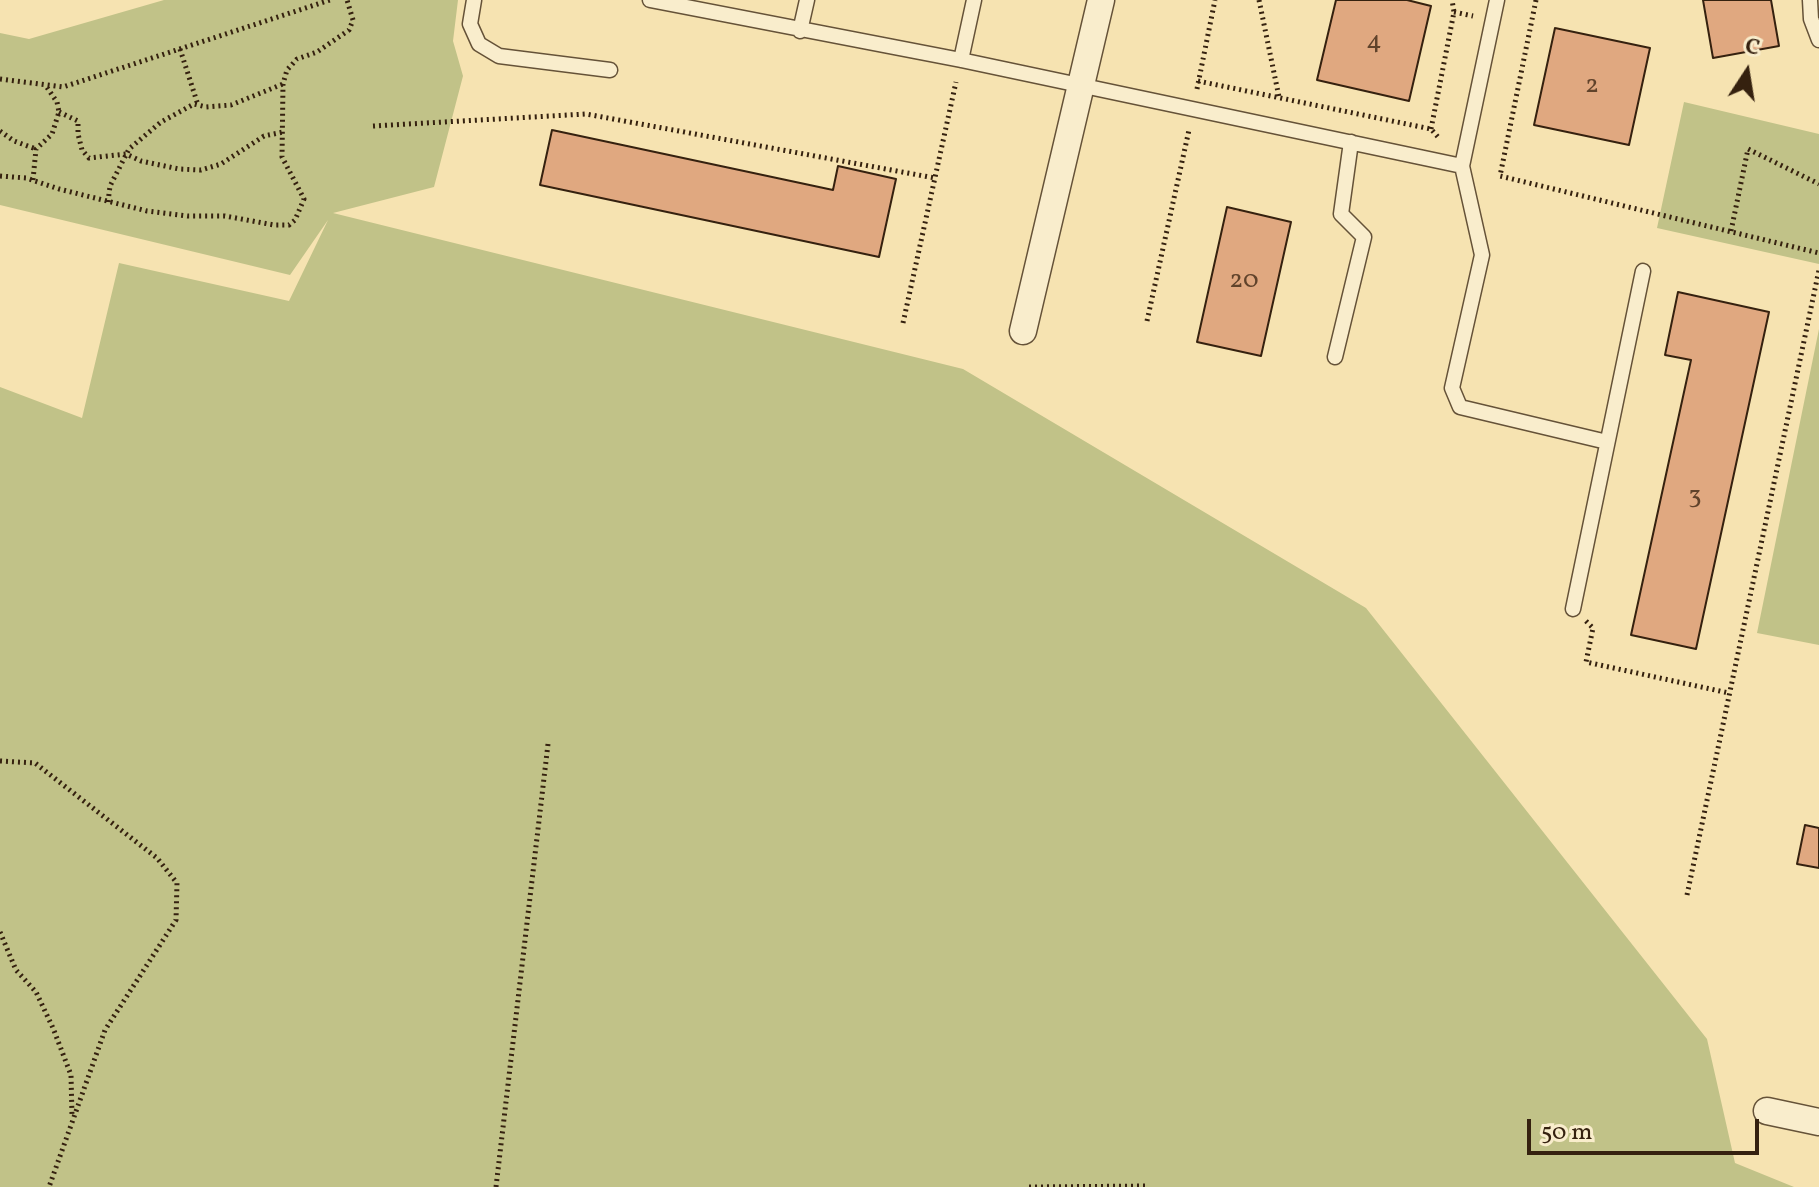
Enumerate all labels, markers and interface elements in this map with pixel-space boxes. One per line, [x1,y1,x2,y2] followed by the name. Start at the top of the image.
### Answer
[1366,27,1382,59] house number: 4
[1742,31,1762,65] text: С
[1707,32,1787,112] north arrow
[1585,71,1599,103] house number: 2
[1229,266,1259,298] house number: 20
[1688,482,1702,514] house number: 3
[1531,1103,1763,1153] scale bar
[1541,1116,1593,1150] text: 50 m

